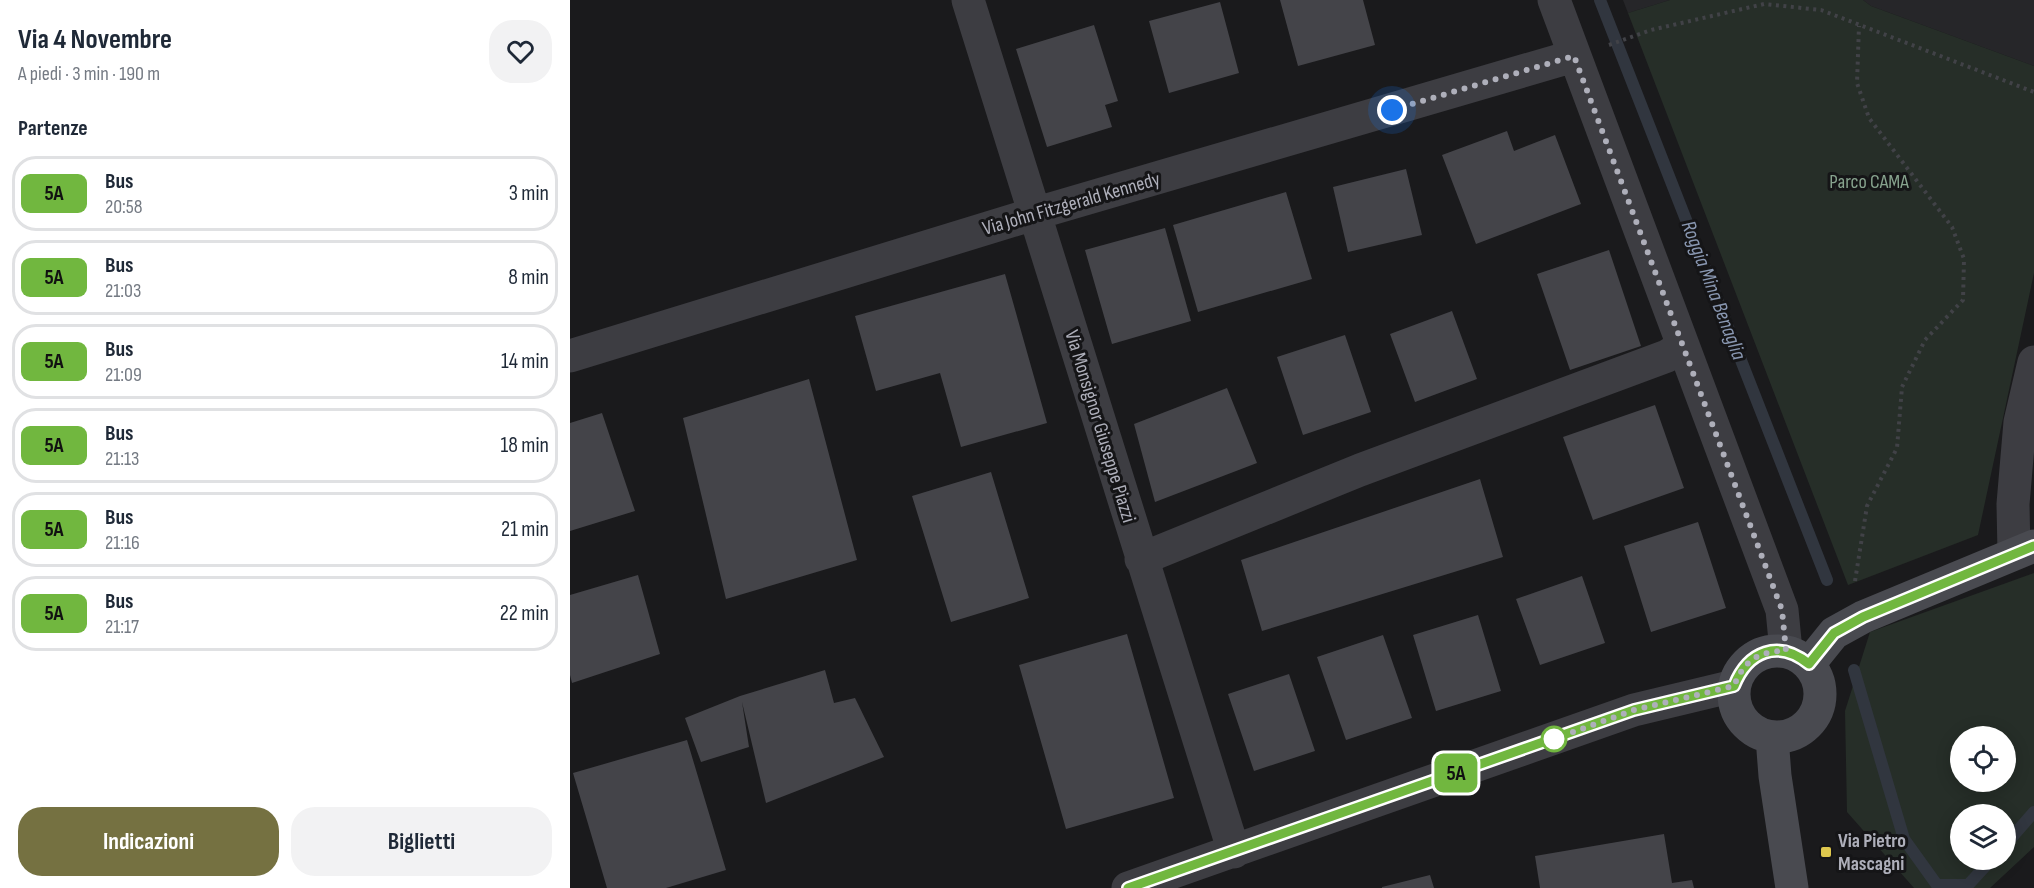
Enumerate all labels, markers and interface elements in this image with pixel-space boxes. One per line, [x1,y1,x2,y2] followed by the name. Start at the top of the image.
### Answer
[489,20,552,83] button: heart
[18,23,172,56] text: Via 4 Novembre
[18,62,160,86] text: A piedi · 3 min · 190 m
[1377,95,1407,125] your location
[18,115,88,142] text: Partenze
[980,167,1163,241] street label: Via John Fitzgerald Kennedy
[105,168,134,195] text: Bus
[1829,170,1909,194] park label: Parco CAMA
[509,180,549,207] text: 3 min
[44,181,64,206] text: 5A
[105,195,143,219] text: 20:58
[1676,217,1752,364] water label: Roggia Mina Benaglia
[105,252,134,279] text: Bus
[508,264,549,291] text: 8 min
[44,265,64,290] text: 5A
[105,279,141,303] text: 21:03
[1059,327,1141,525] street label: Via Monsignor Giuseppe Piazzi
[105,336,134,363] text: Bus
[501,348,549,375] text: 14 min
[44,349,64,374] text: 5A
[105,363,142,387] text: 21:09
[105,420,134,447] text: Bus
[501,432,549,459] text: 18 min
[44,433,64,458] text: 5A
[105,447,139,471] text: 21:13
[105,504,134,531] text: Bus
[501,516,549,543] text: 21 min
[44,517,64,542] text: 5A
[105,531,140,555] text: 21:16
[105,588,134,615] text: Bus
[500,600,549,627] text: 22 min
[44,601,64,626] text: 5A
[105,615,139,639] text: 21:17
[1541,726,1567,752] unlabelled marker
[1950,726,2016,870] map controls
[1950,726,2016,792] button: locate
[1429,754,1483,792] line badge: 5A
[1446,761,1466,786] text: 5A
[1950,804,2016,870] button: layers
[18,807,279,876] button: Indicazioni
[291,807,552,876] button: Biglietti
[1838,829,1906,876] place label: Via Pietro Mascagni
[1819,845,1833,859] marker: Via Pietro Mascagni

